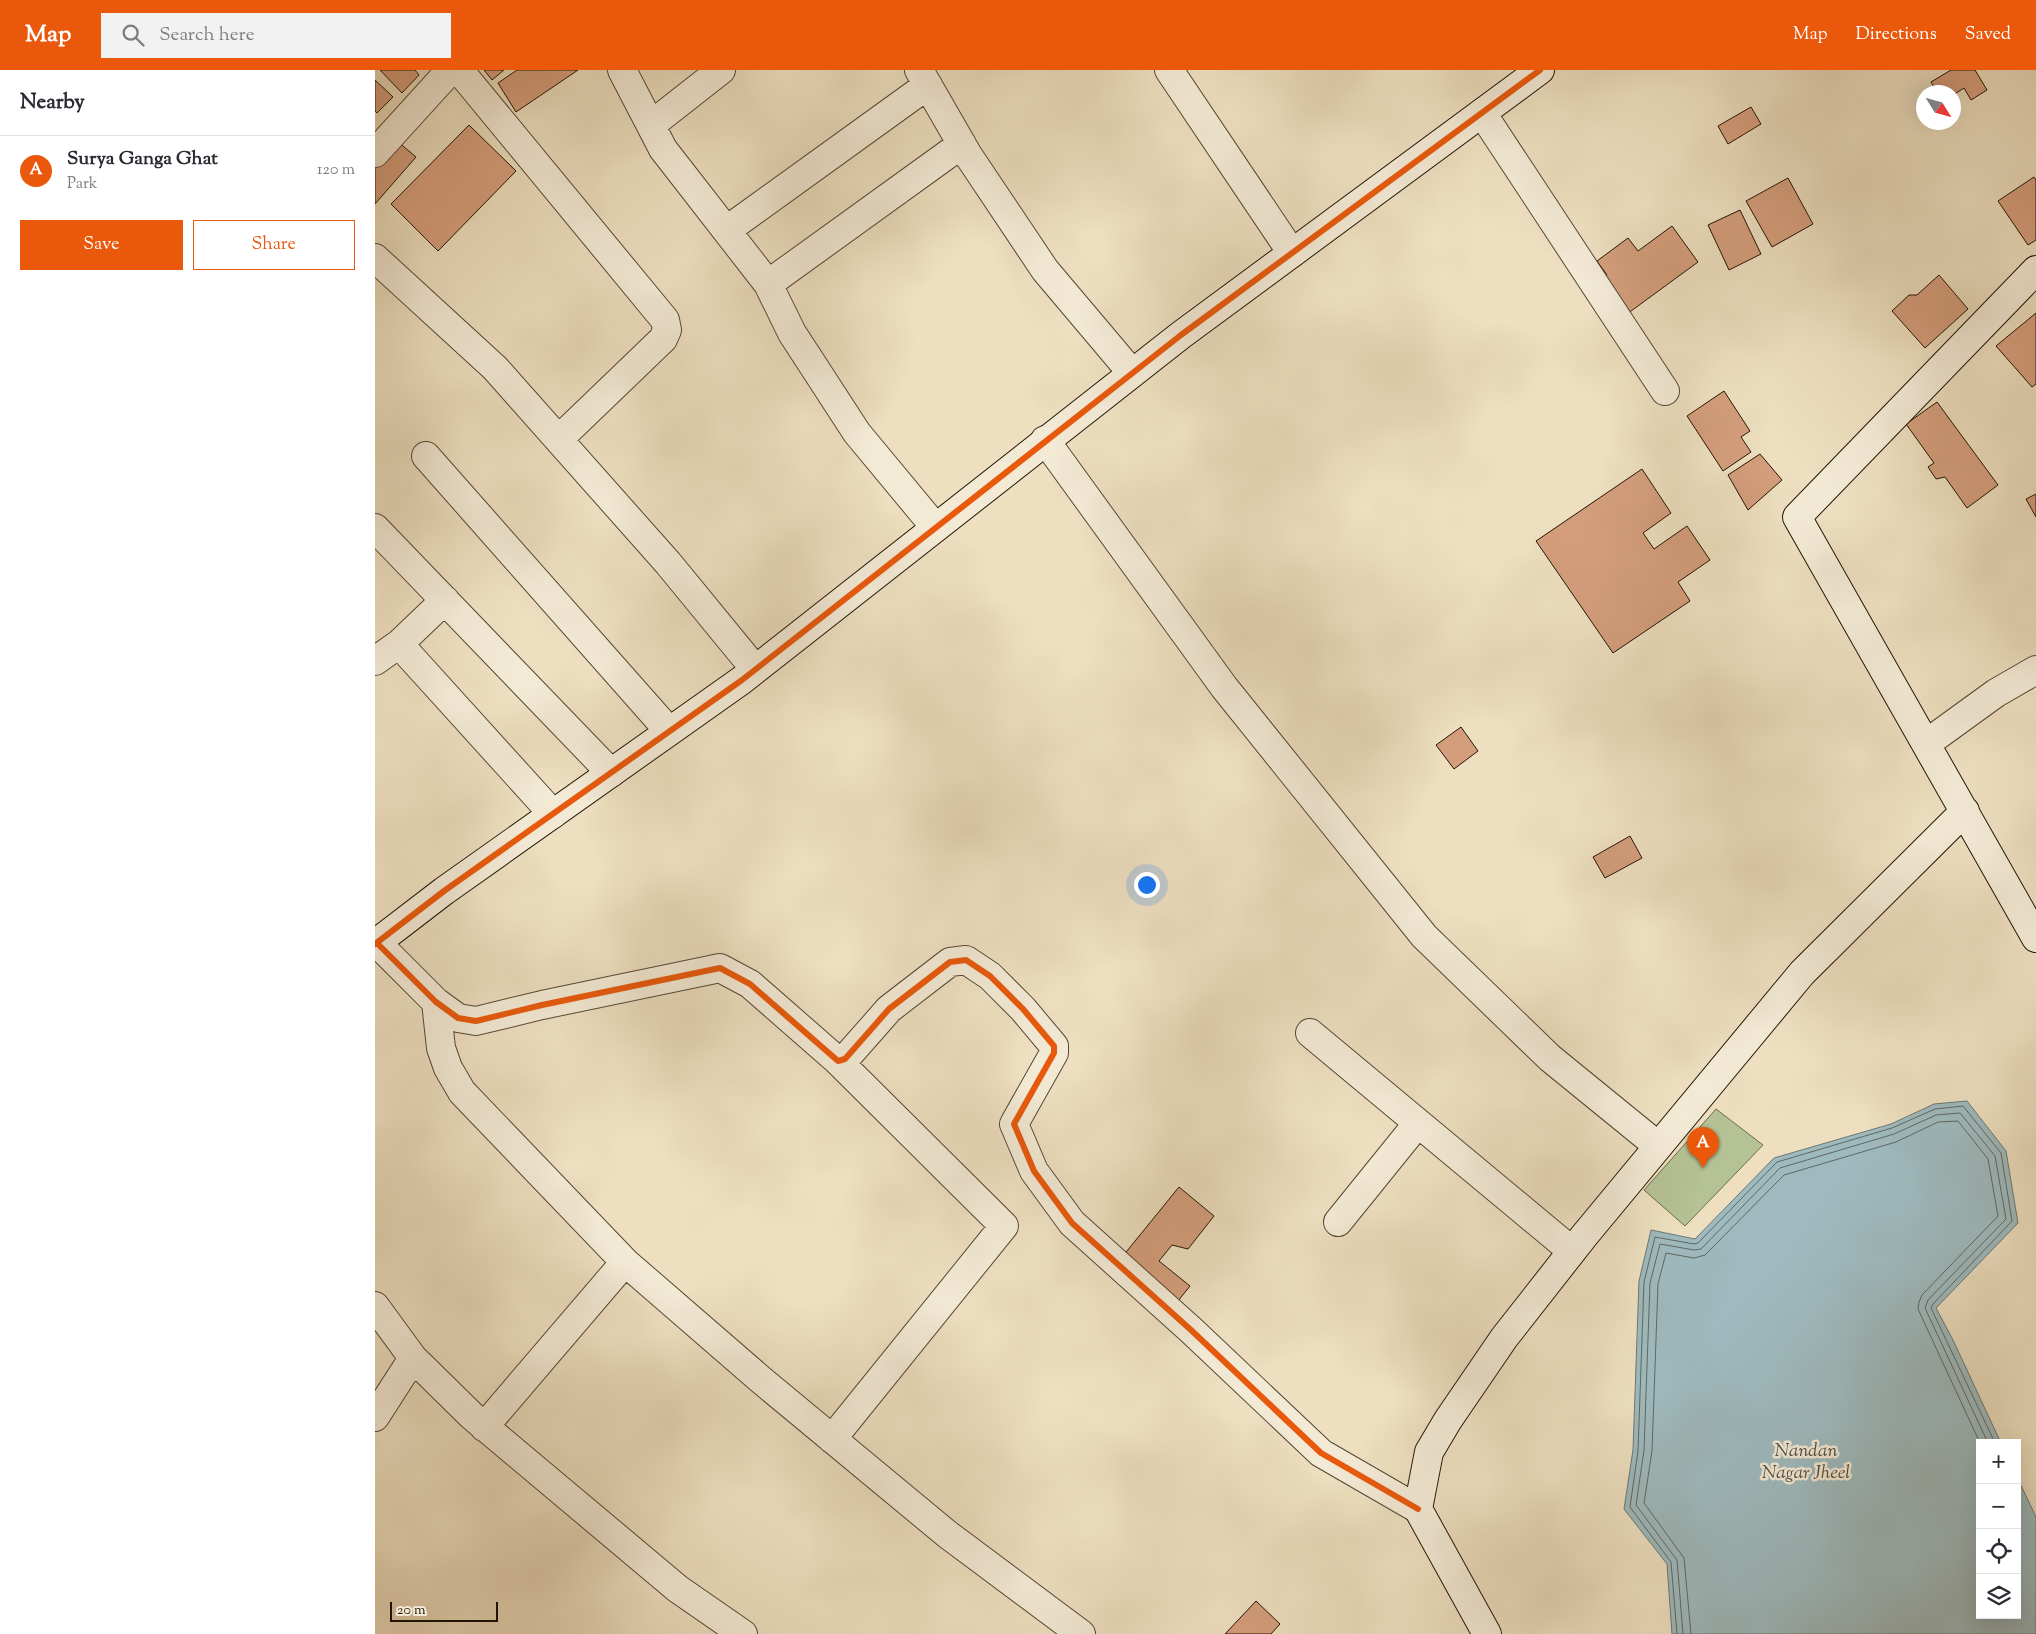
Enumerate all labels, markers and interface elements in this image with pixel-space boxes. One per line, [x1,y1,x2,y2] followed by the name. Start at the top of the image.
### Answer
[101,13,451,58] search box
[25,18,71,52] text: Map
[119,21,147,49] icon: search
[159,22,255,49] text: Search here
[1793,22,1828,48] text: Map
[1856,22,1937,48] text: Directions
[1965,22,2011,48] text: Saved
[1916,85,1961,130] north arrow
[20,88,85,118] text: Nearby
[67,146,218,173] text: Surya Ganga Ghat
[30,159,43,182] text: A
[317,159,355,182] text: 120 m
[67,173,98,196] text: Park
[20,220,183,270] button: Save
[193,220,355,270] button: Share
[1134,872,1160,898] your location
[1687,1127,1719,1168] pin: A
[1762,1438,1850,1487] water label: Nandan Nagar Jheel
[1976,1439,2021,1619] map controls
[1976,1439,2021,1484] button: +
[1976,1484,2021,1529] button: −
[1976,1529,2021,1574] button: locate
[1976,1574,2021,1619] button: layers
[390,1599,497,1622] scale bar
[397,1601,426,1621] text: 20 m

